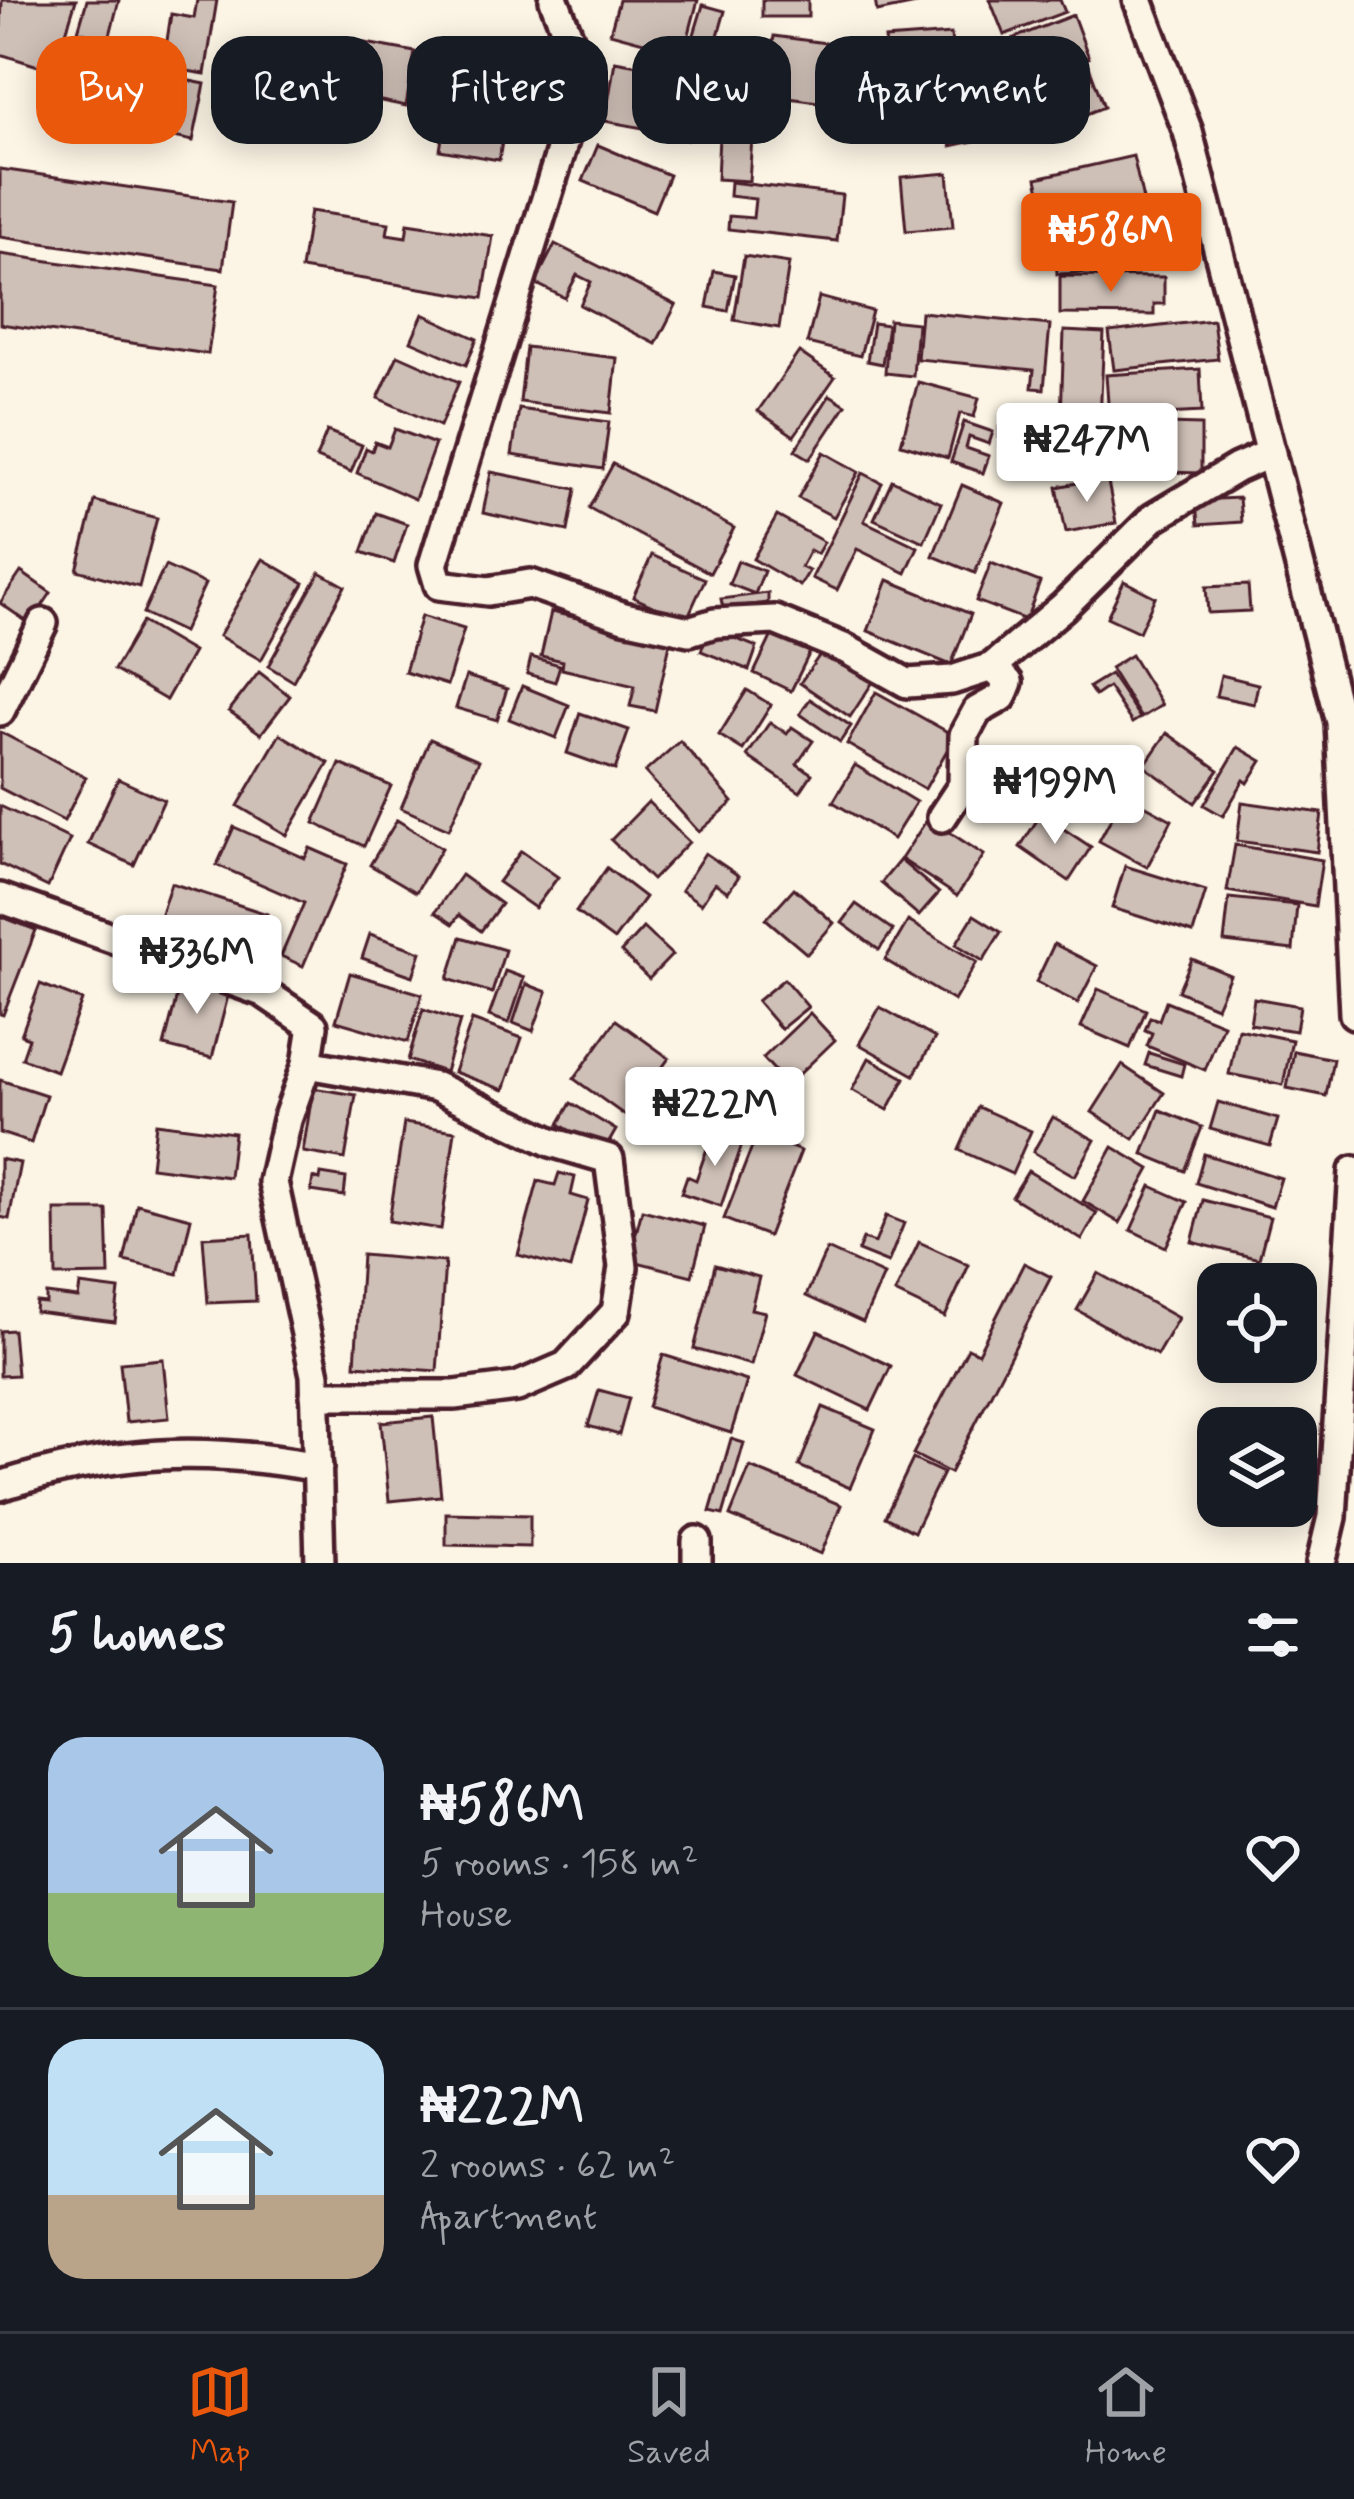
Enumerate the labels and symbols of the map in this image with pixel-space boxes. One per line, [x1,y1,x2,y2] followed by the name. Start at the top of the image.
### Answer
[1027,193,1195,295] pin: ₦586M
[1003,403,1171,505] pin: ₦247M
[971,745,1139,847] pin: ₦199M
[113,915,281,1017] pin: ₦336M
[631,1067,799,1169] pin: ₦222M

